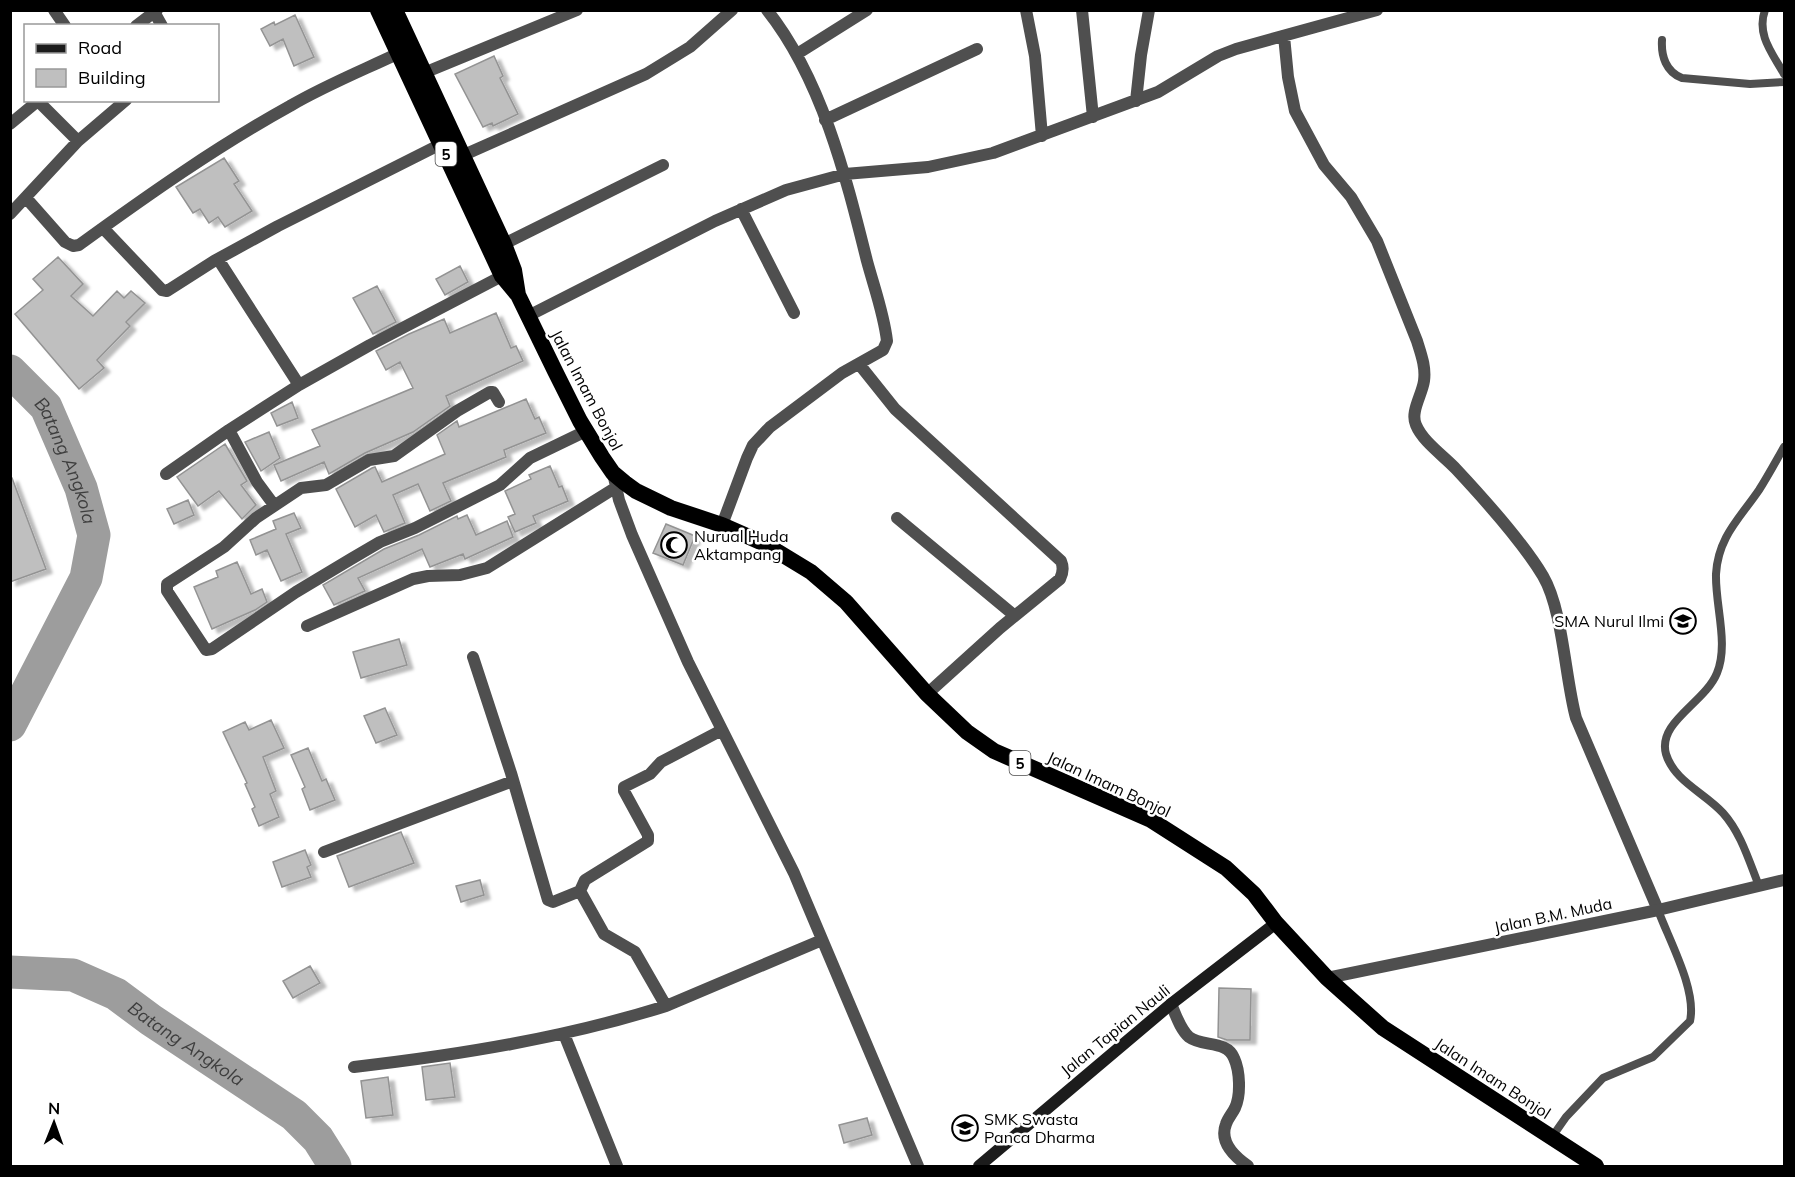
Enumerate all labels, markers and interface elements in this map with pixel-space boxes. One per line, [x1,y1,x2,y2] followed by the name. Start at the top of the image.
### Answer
[24,24,219,102] legend
[78,36,122,59] text: Road
[78,66,146,89] text: Building
[436,142,456,166] road number: 5
[547,326,627,454] street label: Jalan Imam Bonjol
[30,391,102,526] water label: Batang Angkola
[694,526,789,564] place label: Nurual Huda Aktampang
[659,530,689,560] mosque icon: Nurual Huda Aktampang
[1668,606,1698,636] school or university icon: SMA Nurul Ilmi
[1554,611,1664,631] place label: SMA Nurul Ilmi
[1044,747,1174,821] street label: Jalan Imam Bonjol
[1010,751,1030,775] road number: 5
[1492,893,1614,937] street label: Jalan B.M. Muda
[1056,980,1174,1080] street label: Jalan Tapian Nauli
[124,996,249,1091] water label: Batang Angkola
[1431,1033,1555,1123] street label: Jalan Imam Bonjol
[24,1093,84,1153] north arrow
[48,1098,60,1118] text: N
[984,1109,1095,1147] place label: SMK Swasta Panca Dharma
[950,1113,980,1143] school or university icon: SMK Swasta Panca Dharma

